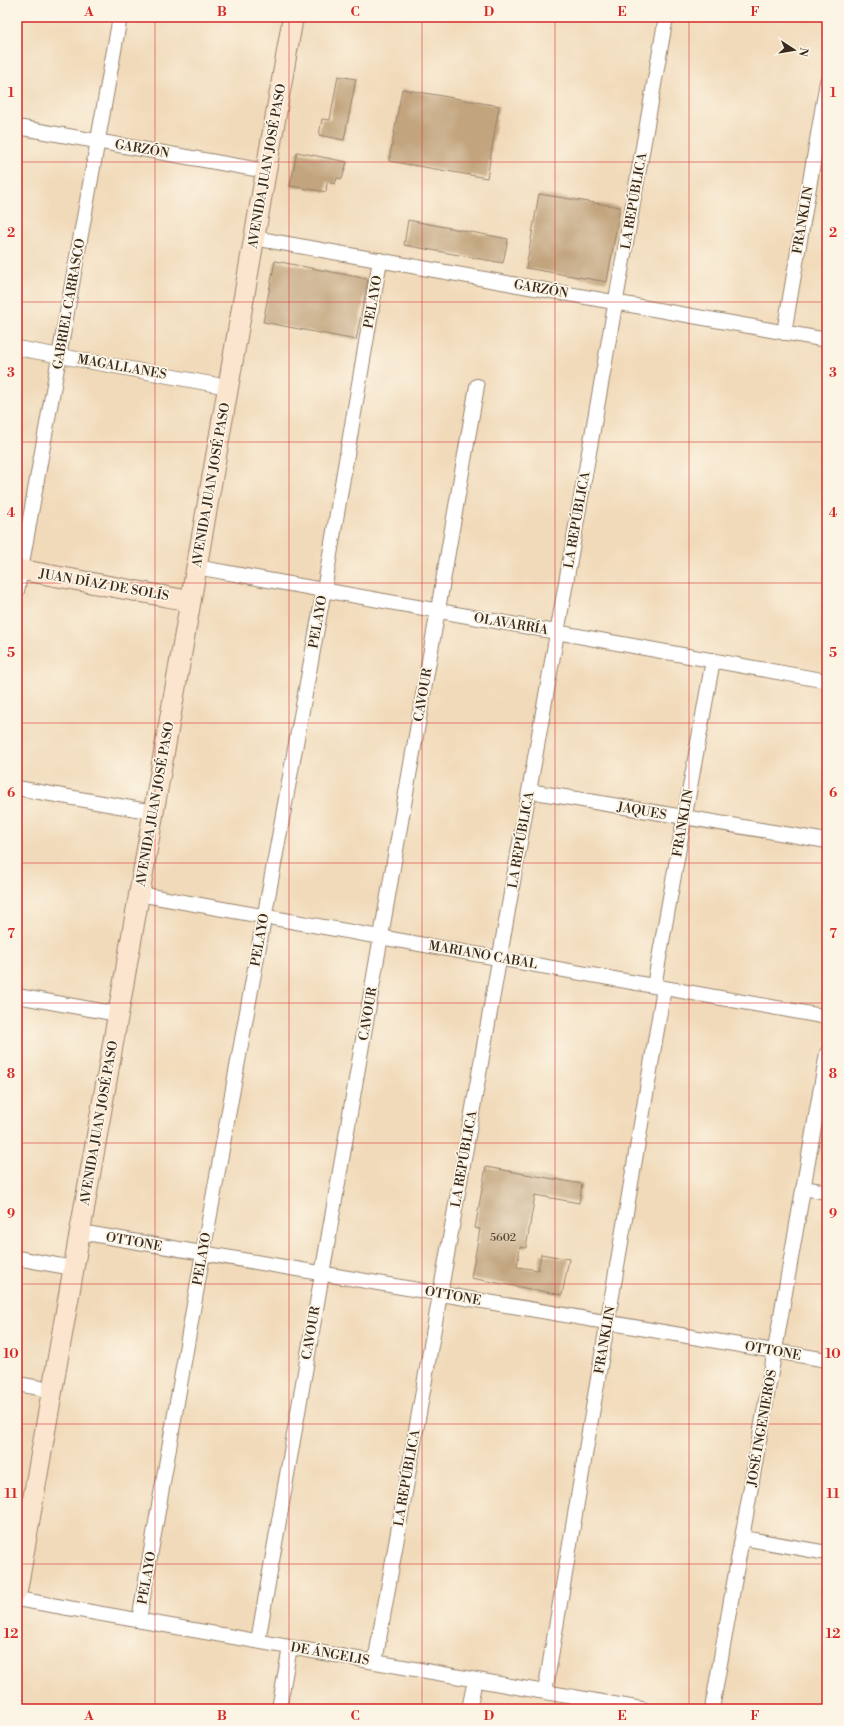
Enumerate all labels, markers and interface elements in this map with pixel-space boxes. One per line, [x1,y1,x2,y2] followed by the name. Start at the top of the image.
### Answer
[83,4,94,20] text: A
[217,4,227,20] text: B
[350,4,360,20] text: C
[484,4,494,20] text: D
[617,4,627,20] text: E
[750,4,760,20] text: F
[774,30,814,70] north arrow
[795,46,811,58] text: N
[243,82,289,251] street label: AVENIDA JUAN JOSÉ PASO
[8,85,15,101] text: 1
[830,85,837,101] text: 1
[113,135,171,162] street label: GARZÓN
[617,150,651,251] street label: LA REPÚBLICA
[789,185,817,255] street label: FRANKLIN
[7,225,15,241] text: 2
[829,225,837,241] text: 2
[50,237,88,371] street label: GABRIEL CARRASCO
[360,274,386,330] street label: PELAYO
[512,275,570,302] street label: GARZÓN
[76,351,168,383] street label: MAGALLANES
[7,365,15,381] text: 3
[829,365,837,381] text: 3
[187,401,233,570] street label: AVENIDA JUAN JOSÉ PASO
[560,469,594,570] street label: LA REPÚBLICA
[7,505,16,521] text: 4
[829,505,838,521] text: 4
[37,565,170,604] street label: JUAN DÍAZ DE SOLÍS
[305,594,331,650] street label: PELAYO
[473,609,551,639] street label: OLAVARRÍA
[7,645,15,661] text: 5
[829,645,837,661] text: 5
[410,666,436,723] street label: CAVOUR
[131,720,177,889] street label: AVENIDA JUAN JOSÉ PASO
[7,785,15,801] text: 6
[829,785,837,801] text: 6
[669,788,697,858] street label: FRANKLIN
[504,789,538,890] street label: LA REPÚBLICA
[615,799,668,823] street label: JAQUES
[247,912,273,968] street label: PELAYO
[7,926,15,942] text: 7
[829,926,837,942] text: 7
[427,938,539,973] street label: MARIANO CABAL
[355,985,381,1042] street label: CAVOUR
[75,1039,121,1208] street label: AVENIDA JUAN JOSÉ PASO
[7,1066,15,1082] text: 8
[829,1066,837,1082] text: 8
[447,1108,481,1209] street label: LA REPÚBLICA
[7,1206,15,1222] text: 9
[829,1206,837,1222] text: 9
[104,1229,164,1255] street label: OTTONE
[189,1231,215,1287] street label: PELAYO
[490,1231,516,1245] house number: 5602
[423,1283,483,1309] street label: OTTONE
[298,1304,324,1361] street label: CAVOUR
[591,1305,619,1375] street label: FRANKLIN
[743,1338,803,1364] street label: OTTONE
[3,1346,19,1362] text: 10
[825,1346,841,1362] text: 10
[743,1368,780,1489] street label: JOSÉ INGENIEROS
[390,1427,424,1528] street label: LA REPÚBLICA
[5,1486,18,1502] text: 11
[827,1486,840,1502] text: 11
[134,1550,160,1606] street label: PELAYO
[4,1626,18,1642] text: 12
[826,1626,840,1642] text: 12
[289,1638,371,1669] street label: DE ÁNGELIS
[83,1708,94,1724] text: A
[217,1708,227,1724] text: B
[350,1708,360,1724] text: C
[484,1708,494,1724] text: D
[617,1708,627,1724] text: E
[750,1708,760,1724] text: F

